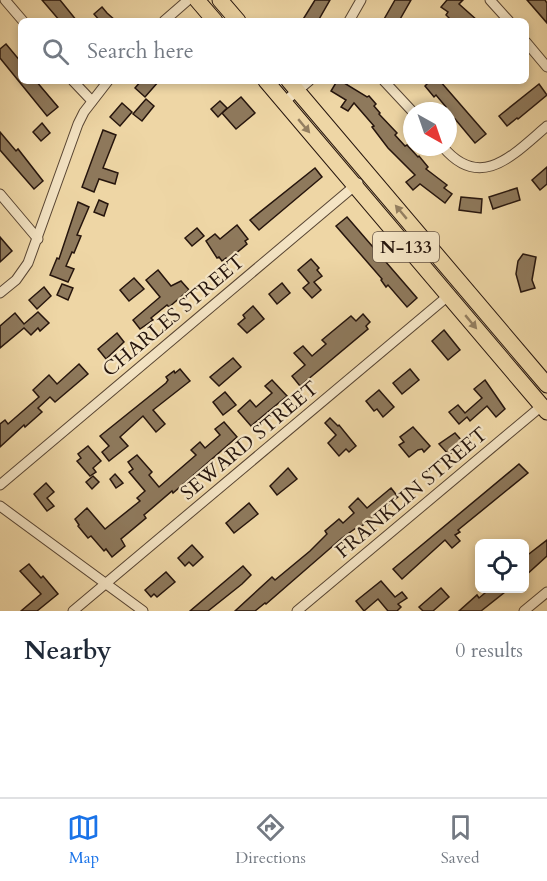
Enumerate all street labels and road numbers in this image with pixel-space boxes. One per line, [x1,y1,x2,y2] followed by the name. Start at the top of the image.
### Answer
[373,232,439,262] road number: N-133
[97,248,250,383] street label: CHARLES STREET
[175,375,324,506] street label: SEWARD STREET
[330,421,493,564] street label: FRANKLIN STREET

